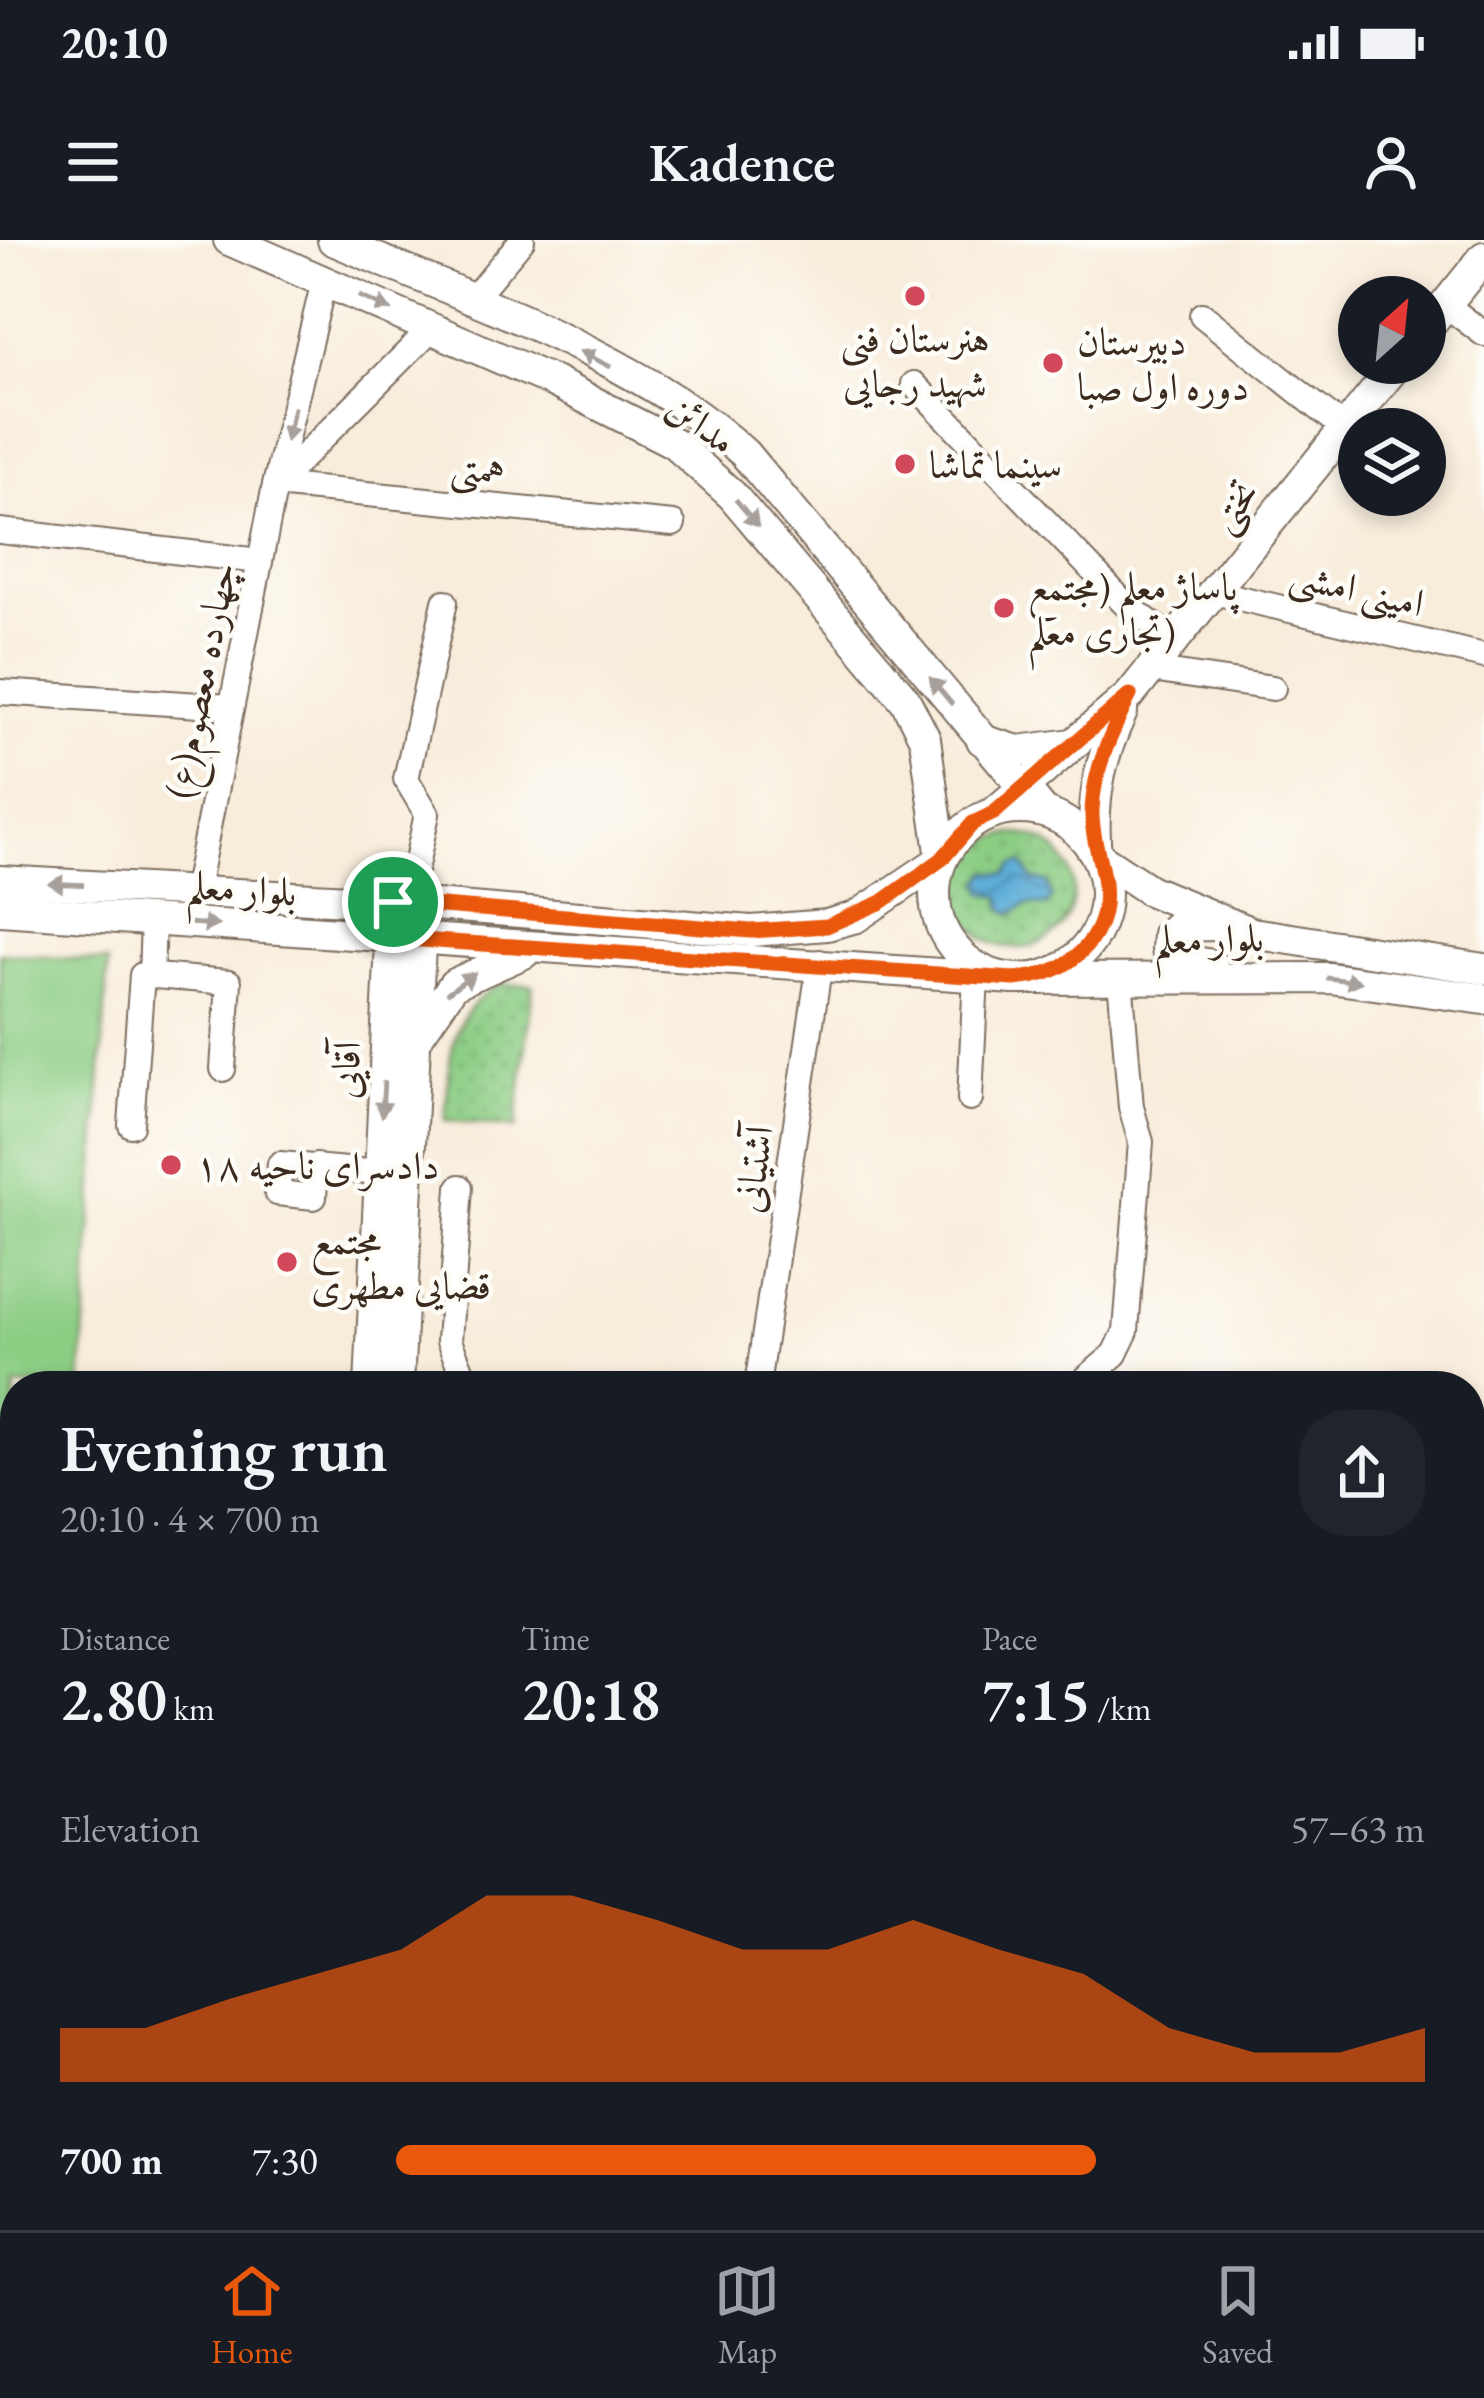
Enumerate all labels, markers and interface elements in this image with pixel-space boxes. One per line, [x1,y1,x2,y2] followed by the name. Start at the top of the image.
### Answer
[60,13,168,71] text: 20:10
[649,127,835,197] text: Kadence
[60,129,126,195] icon: menu
[1358,129,1424,195] icon: person
[1338,276,1446,384] north arrow
[1338,276,1446,516] map controls
[902,283,928,309] marker: هنرستان فنی شهید رجایی
[358,294,393,314] one-way arrow
[840,313,990,409] place label: هنرستان فنی شهید رجایی
[1077,316,1249,412] place label: دبیرستان دوره اول صبا
[578,350,613,370] one-way arrow
[1040,350,1066,376] marker: دبیرستان دوره اول صبا
[657,381,747,466] street label: مدائن
[280,405,299,442] one-way arrow
[1338,408,1446,516] button: layers
[929,439,1062,490] place label: سینما تماشا
[448,440,508,500] street label: همتی
[892,451,918,477] marker: سینما تماشا
[1197,469,1272,544] street label: تختی
[734,498,760,529] one-way arrow
[1284,548,1429,632] street label: امینی امشی
[153,558,257,804] street label: چهارده معصوم(ع)
[1028,561,1239,671] place label: پاساژ معلم (مجتمع تجاری معلم)
[991,595,1017,621] marker: پاساژ معلم (مجتمع تجاری معلم)
[929,676,954,707] one-way arrow
[342,851,444,953] pin
[184,859,299,932] street label: بلوار معلم
[360,869,426,935] icon: arrive
[46,874,84,893] one-way arrow
[1154,912,1265,979] street label: بلوار معلم
[182,914,220,933] one-way arrow
[445,971,477,995] one-way arrow
[1326,971,1363,990] one-way arrow
[319,1036,373,1100] street label: آقایی
[373,1081,392,1119] one-way arrow
[722,1119,785,1216] street label: آشتیانی
[195,1140,439,1192] place label: دادسرای ناحیه ۱۸
[158,1152,184,1178] marker: دادسرای ناحیه ۱۸
[311,1215,491,1311] place label: مجتمع قضایی مطهری
[274,1249,300,1275] marker: مجتمع قضایی مطهری
[60,1405,388,1491] text: Evening run
[1299,1410,1425,1536] button: share
[60,1493,320,1544] text: 20:10 · 4 × 700 m
[60,1617,170,1660] text: Distance
[521,1617,590,1660] text: Time
[982,1617,1037,1660] text: Pace
[60,1660,167,1738] text: 2.80
[521,1660,660,1738] text: 20:18
[982,1660,1091,1738] text: 7:15
[167,1687,215,1730] text: km
[1091,1687,1152,1730] text: /km
[60,1803,200,1854] text: Elevation
[1291,1803,1425,1854] text: 57–63 m
[60,2135,163,2186] text: 700 m
[252,2135,318,2186] text: 7:30
[211,2258,293,2373] tab: Home
[714,2258,780,2373] tab: Map
[1202,2258,1273,2373] tab: Saved

